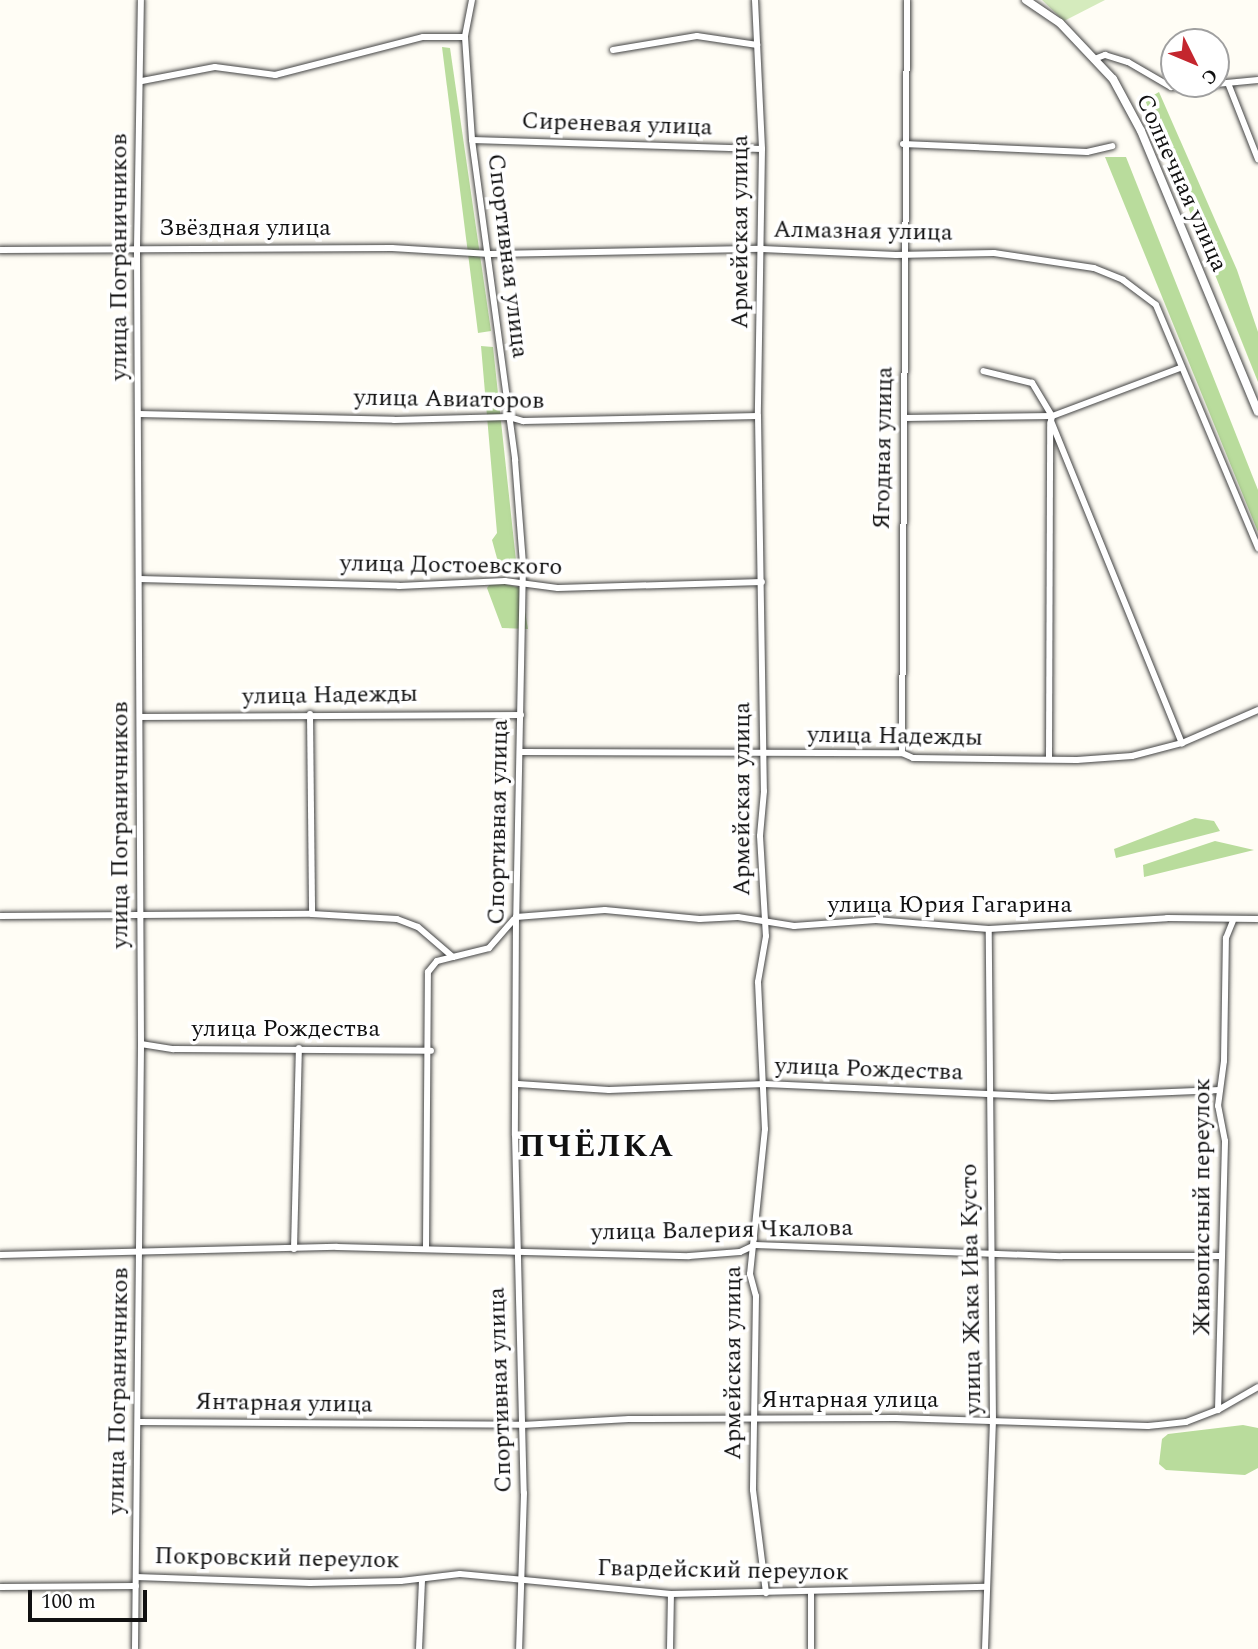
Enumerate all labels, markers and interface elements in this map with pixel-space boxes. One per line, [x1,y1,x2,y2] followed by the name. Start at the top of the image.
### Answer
[1160,28,1230,98] north arrow
[1194,61,1224,91] text: С
[1129,90,1233,276] street label: Солнечная улица
[521,107,713,143] street label: Сиреневая улица
[106,134,134,380] street label: улица Пограничников
[727,135,755,329] street label: Армейская улица
[480,152,534,360] street label: Спортивная улица
[159,215,331,243] street label: Звёздная улица
[773,216,953,248] street label: Алмазная улица
[868,366,900,530] street label: Ягодная улица
[354,384,544,416] street label: улица Авиаторов
[340,550,562,582] street label: улица Достоевского
[242,680,418,712] street label: улица Надежды
[107,702,135,948] street label: улица Пограничников
[729,702,757,896] street label: Армейская улица
[483,719,515,925] street label: Спортивная улица
[807,721,983,753] street label: улица Надежды
[828,892,1072,920] street label: улица Юрия Гагарина
[192,1016,380,1044] street label: улица Рождества
[774,1052,964,1088] street label: улица Рождества
[1189,1078,1217,1336] street label: Живописный переулок
[520,1128,674,1166] district label: ПЧЁЛКА
[955,1163,989,1415] street label: улица Жака Ива Кусто
[591,1214,853,1248] street label: улица Валерия Чкалова
[720,1266,748,1460] street label: Армейская улица
[102,1267,136,1515] street label: улица Пограничников
[483,1287,519,1493] street label: Спортивная улица
[761,1387,939,1415] street label: Янтарная улица
[195,1388,373,1420] street label: Янтарная улица
[154,1542,400,1576] street label: Покровский переулок
[597,1554,849,1588] street label: Гвардейский переулок
[32,1576,150,1620] scale bar
[41,1586,96,1618] text: 100 m

